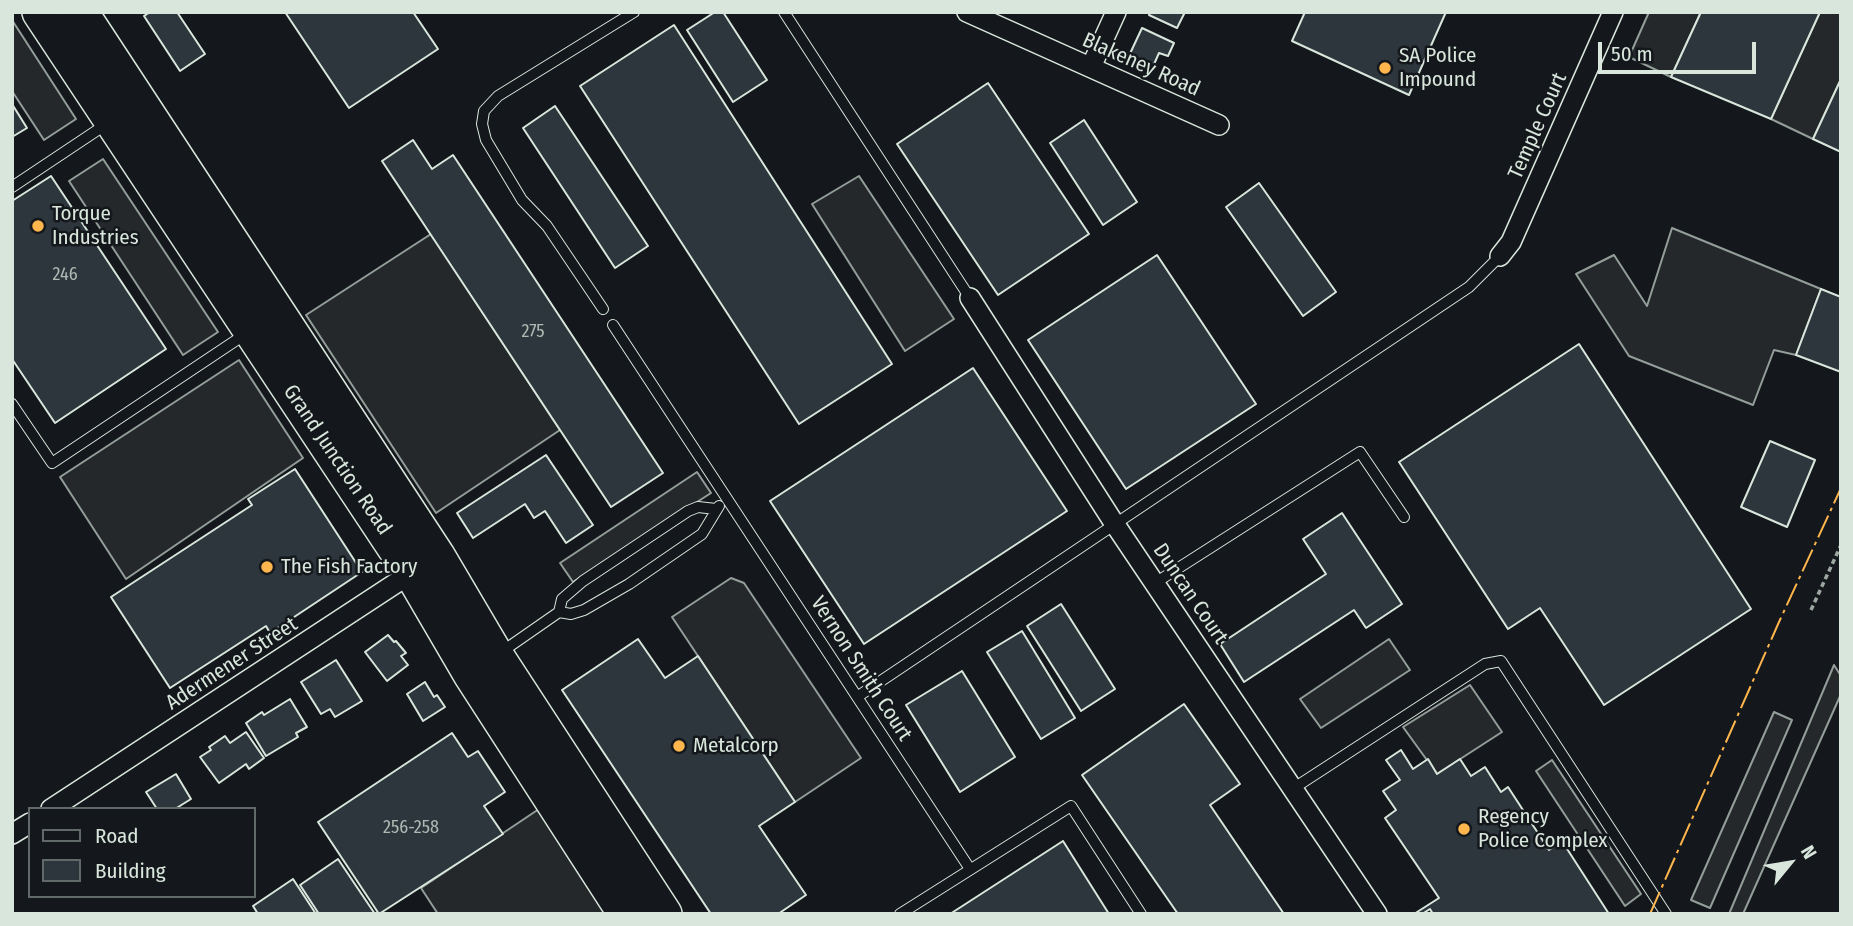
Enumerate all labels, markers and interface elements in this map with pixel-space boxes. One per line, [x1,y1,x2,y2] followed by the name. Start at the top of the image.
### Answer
[1078,28,1204,102] street label: Blakeney Road
[1601,28,1758,72] scale bar
[1611,41,1653,67] text: 50 m
[1399,43,1476,93] place label: SA Police Impound
[1377,60,1393,76] marker: SA Police Impound
[1503,69,1573,183] street label: Temple Court
[52,201,139,251] place label: Torque Industries
[30,218,46,234] marker: Torque Industries
[52,264,78,286] house number: 246
[521,321,545,343] house number: 275
[277,380,397,540] street label: Grand Junction Road
[1147,539,1233,649] street label: Duncan Court
[281,554,417,580] place label: The Fish Factory
[259,559,275,575] marker: The Fish Factory
[805,592,917,746] street label: Vernon Smith Court
[161,612,303,716] street label: Adermener Street
[693,733,779,759] place label: Metalcorp
[671,738,687,754] marker: Metalcorp
[1478,804,1608,854] place label: Regency Police Complex
[28,807,256,898] legend
[383,817,439,839] house number: 256-258
[1456,821,1472,837] marker: Regency Police Complex
[95,823,139,849] text: Road
[1755,828,1825,898] north arrow
[1796,842,1821,863] text: N
[95,858,166,884] text: Building

